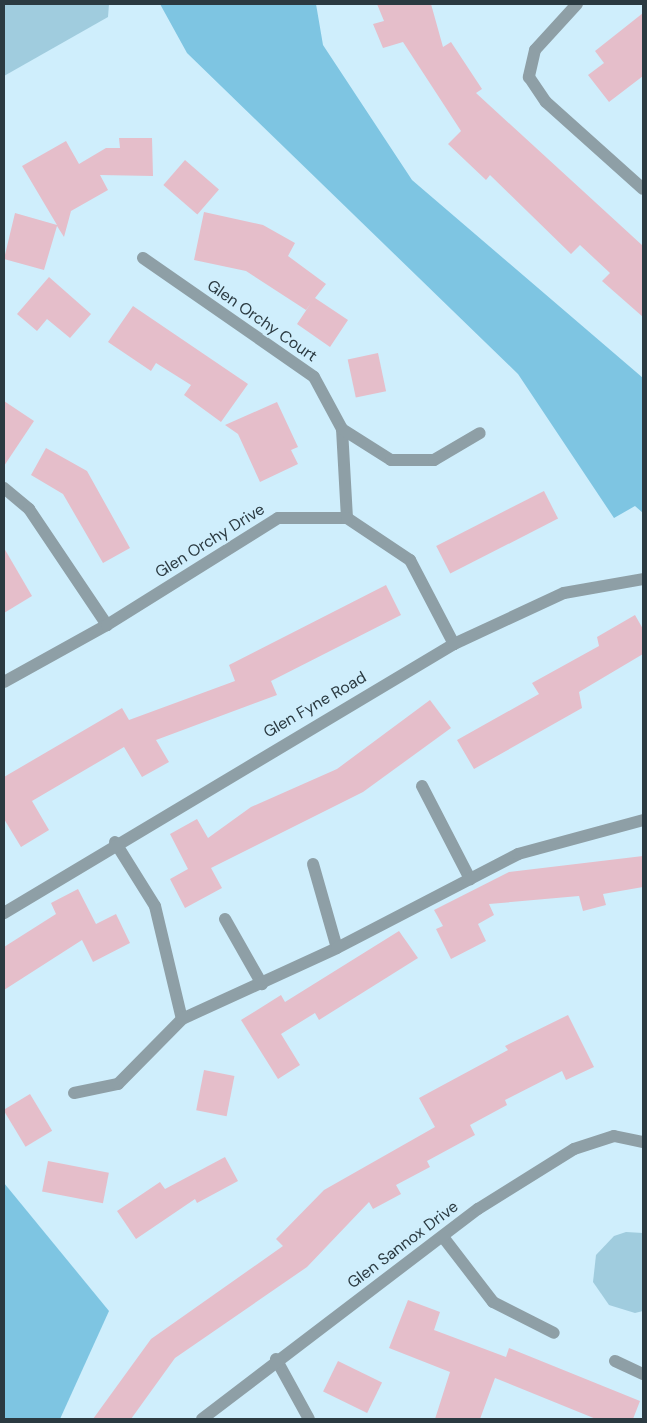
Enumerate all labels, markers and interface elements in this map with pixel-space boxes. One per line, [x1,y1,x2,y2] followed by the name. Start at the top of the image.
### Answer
[203,276,321,366] street label: Glen Orchy Court
[152,500,268,582] street label: Glen Orchy Drive
[260,668,370,742] street label: Glen Fyne Road
[344,1197,462,1293] street label: Glen Sannox Drive

